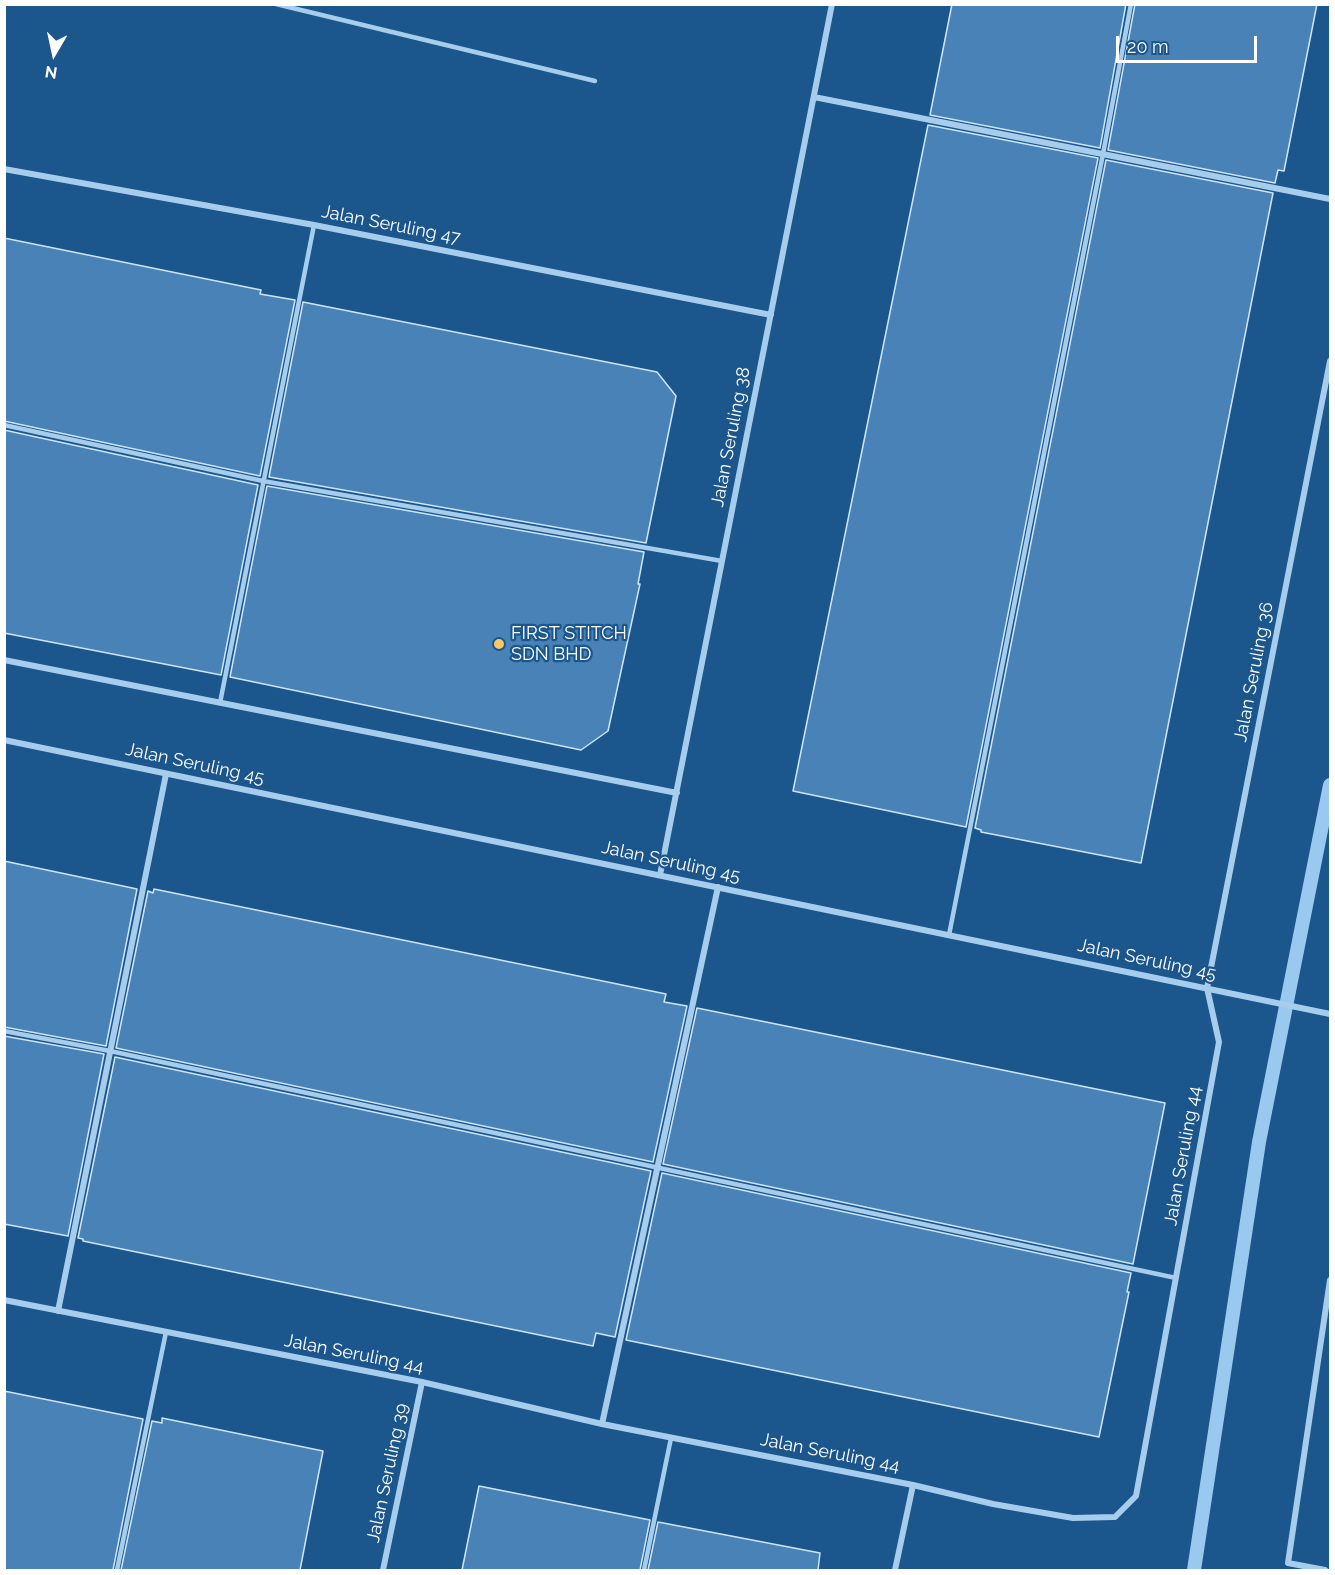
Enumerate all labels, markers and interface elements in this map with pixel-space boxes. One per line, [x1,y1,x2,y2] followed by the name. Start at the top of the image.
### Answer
[24,24,84,84] north arrow
[1119,24,1260,62] scale bar
[1127,36,1169,57] text: 20 m
[44,62,59,83] text: N
[320,201,462,249] street label: Jalan Seruling 47
[707,365,755,509] street label: Jalan Seruling 38
[1230,600,1278,744] street label: Jalan Seruling 36
[511,623,627,666] place label: FIRST STITCH SDN BHD
[492,637,506,651] marker: FIRST STITCH SDN BHD
[124,739,266,789] street label: Jalan Seruling 45
[600,837,742,887] street label: Jalan Seruling 45
[1076,935,1218,985] street label: Jalan Seruling 45
[1160,1085,1206,1227] street label: Jalan Seruling 44
[283,1330,425,1378] street label: Jalan Seruling 44
[363,1401,413,1545] street label: Jalan Seruling 39
[759,1429,901,1477] street label: Jalan Seruling 44

